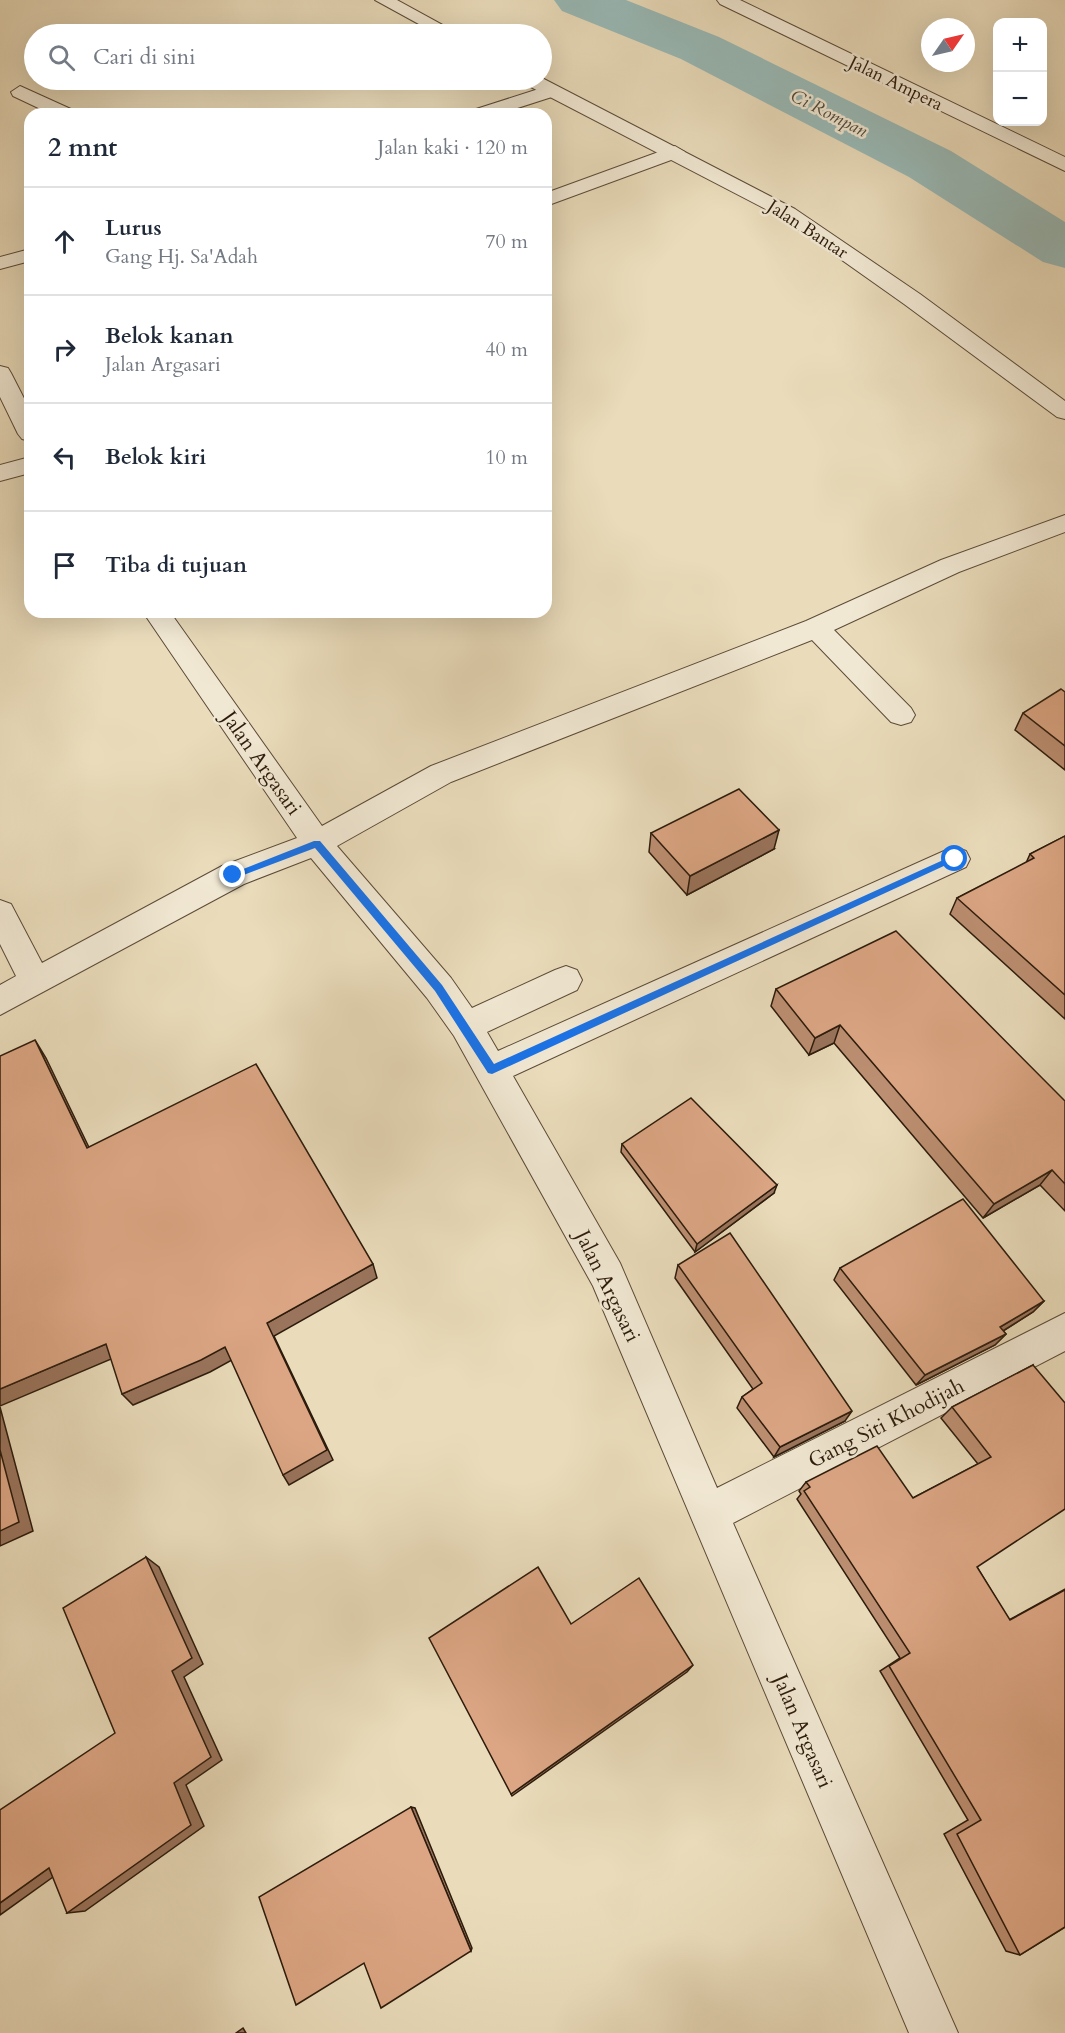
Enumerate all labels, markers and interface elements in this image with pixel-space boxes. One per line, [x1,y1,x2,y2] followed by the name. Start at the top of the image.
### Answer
[921,18,975,72] north arrow
[993,18,1047,126] map controls
[993,18,1047,72] button: +
[24,24,552,90] search box
[45,41,78,74] icon: search
[93,42,196,72] text: Cari di sini
[842,49,947,117] street label: Jalan Ampera
[993,72,1047,126] button: −
[786,83,872,144] water label: Ci Rompan
[48,130,117,165] text: 2 mnt
[378,134,528,161] text: Jalan kaki · 120 m
[760,192,853,265] street label: Jalan Bantar
[105,213,162,243] text: Lurus
[48,225,81,258] icon: ahead
[485,228,528,255] text: 70 m
[105,243,258,270] text: Gang Hj. Sa'Adah
[105,321,234,351] text: Belok kanan
[48,333,81,366] icon: right
[485,336,528,363] text: 40 m
[105,351,221,378] text: Jalan Argasari
[48,441,81,474] icon: left
[105,442,206,472] text: Belok kiri
[485,444,528,471] text: 10 m
[48,549,81,582] icon: arrive
[105,550,247,580] text: Tiba di tujuan
[213,703,308,821] street label: Jalan Argasari
[941,845,967,871] route start
[219,861,245,887] route end
[567,1223,647,1347] street label: Jalan Argasari
[803,1371,970,1475] street label: Gang Siti Khodijah
[764,1667,840,1793] street label: Jalan Argasari

